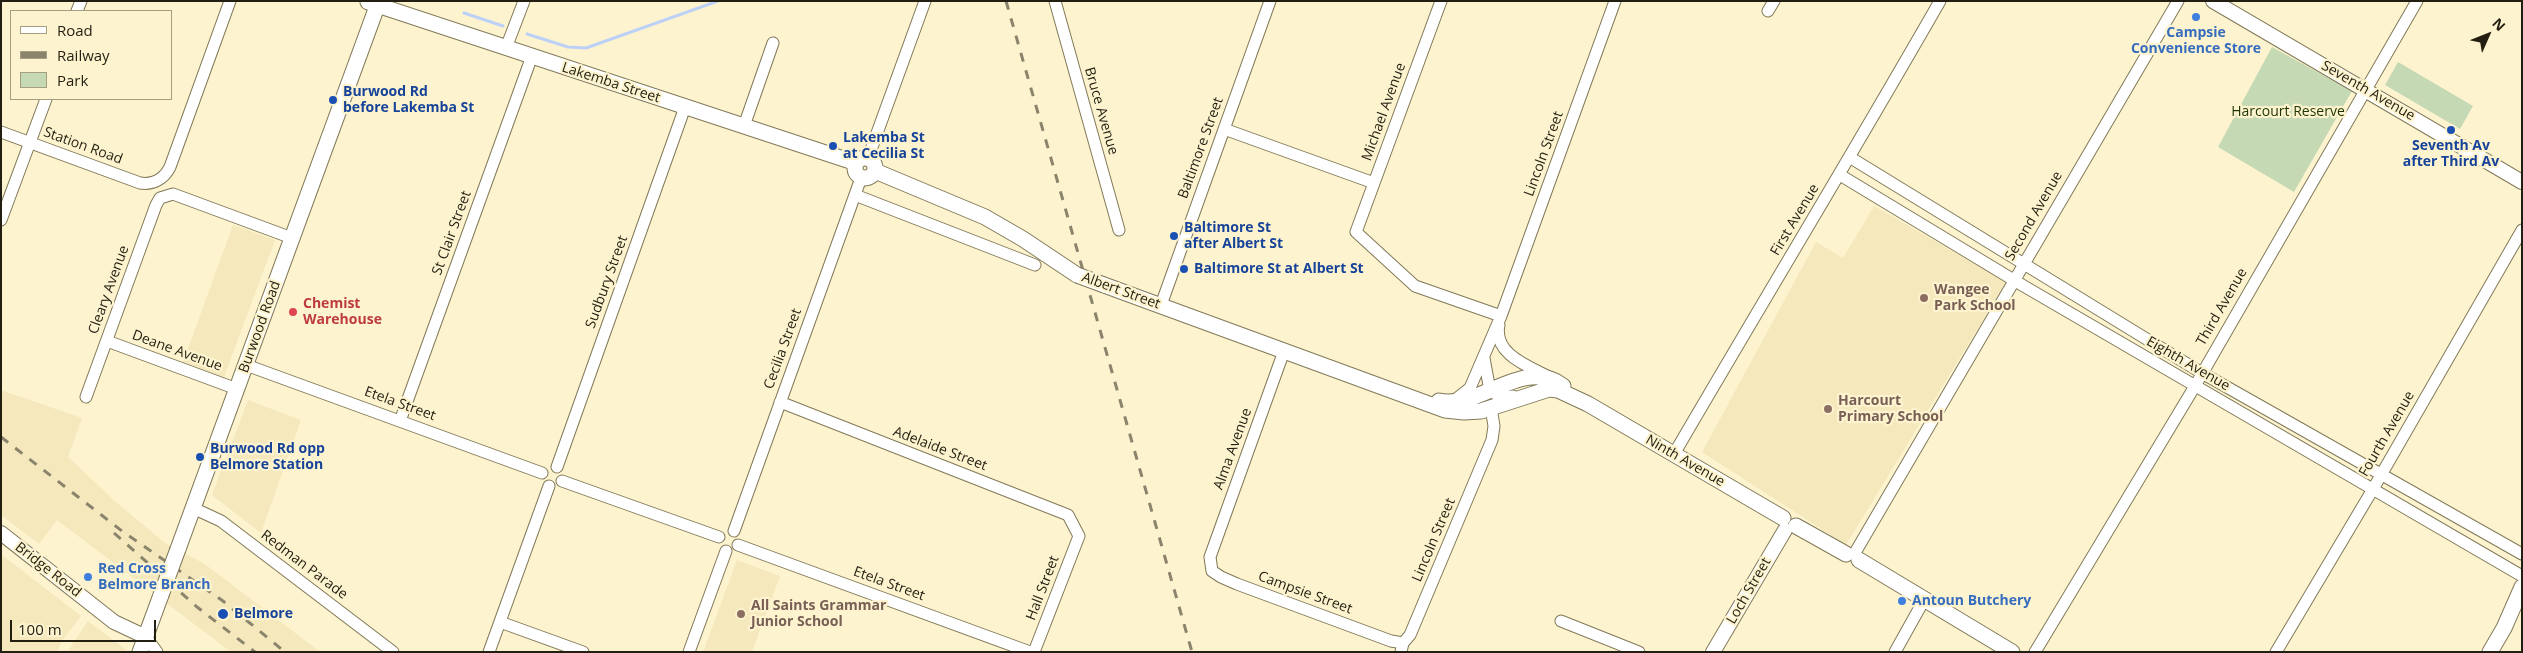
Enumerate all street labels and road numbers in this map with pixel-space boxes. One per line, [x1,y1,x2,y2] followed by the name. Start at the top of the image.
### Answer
[2318,57,2418,125] street label: Seventh Avenue
[560,59,662,107] street label: Lakemba Street
[1358,61,1410,163] street label: Michael Avenue
[1080,65,1122,157] street label: Bruce Avenue
[1175,95,1227,201] street label: Baltimore Street
[1521,109,1567,199] street label: Lincoln Street
[41,124,125,168] street label: Station Road
[2002,168,2066,264] street label: Second Avenue
[1767,181,1823,259] street label: First Avenue
[429,189,475,277] street label: St Clair Street
[582,233,632,331] street label: Sudbury Street
[85,243,133,337] street label: Cleary Avenue
[2193,265,2251,349] street label: Third Avenue
[1079,269,1163,313] street label: Albert Street
[236,279,284,375] street label: Burwood Road
[761,306,805,392] street label: Cecilia Street
[130,327,224,375] street label: Deane Avenue
[2143,333,2233,395] street label: Eighth Avenue
[362,383,438,425] street label: Etela Street
[2356,388,2418,480] street label: Fourth Avenue
[1210,406,1256,492] street label: Alma Avenue
[891,423,989,475] street label: Adelaide Street
[1642,432,1728,490] street label: Ninth Avenue
[1409,496,1459,584] street label: Lincoln Street
[257,527,351,603] street label: Redman Parade
[12,539,84,601] street label: Bridge Road
[1023,553,1063,623] street label: Hall Street
[1723,555,1775,627] street label: Loch Street
[851,563,927,605] street label: Etela Street
[1256,568,1354,618] street label: Campsie Street

